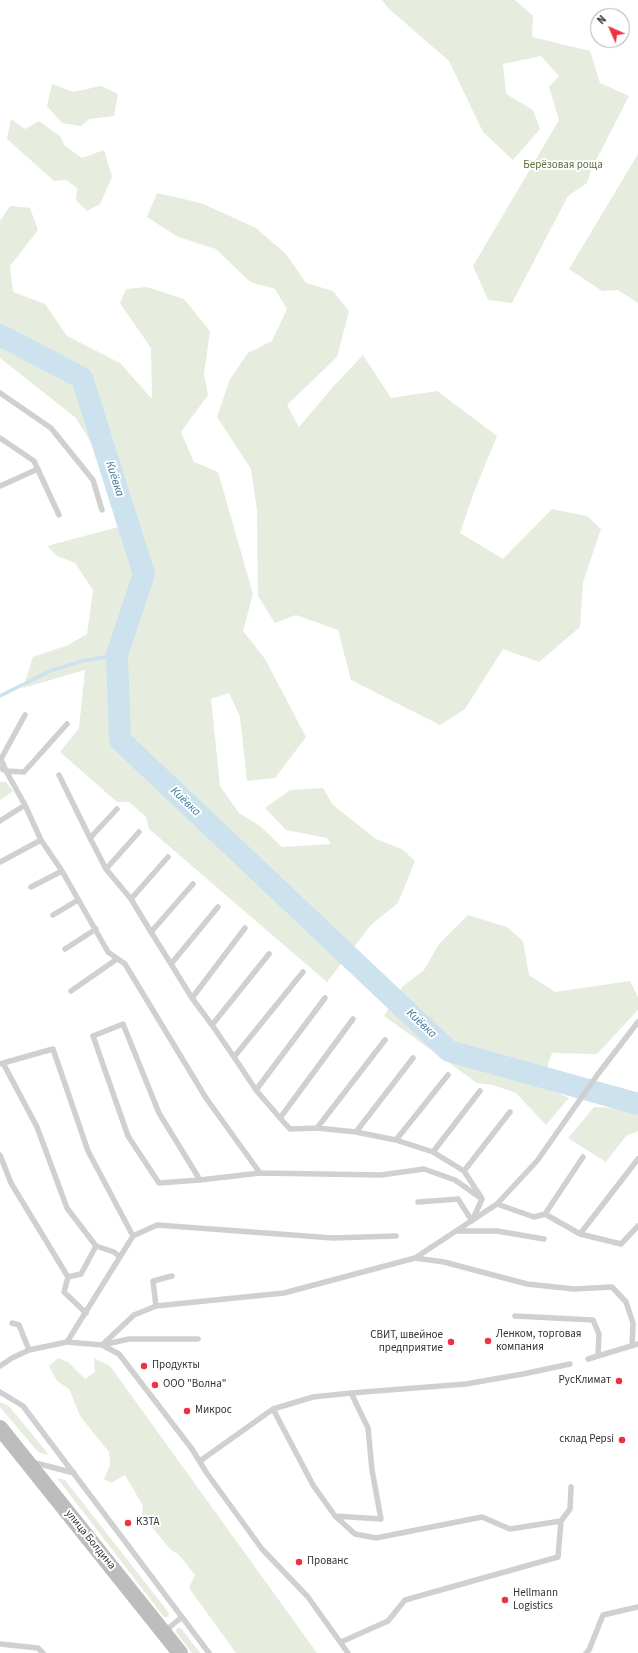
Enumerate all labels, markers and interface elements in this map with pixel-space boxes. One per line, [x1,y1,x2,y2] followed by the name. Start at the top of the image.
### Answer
[590,8,630,48] north arrow
[594,12,610,28] text: N
[523,159,603,173] park label: Берёзовая роща
[102,459,126,499] water label: Киёвка
[167,784,203,820] water label: Киёвка
[403,1006,439,1042] water label: Киёвка
[496,1328,581,1354] place label: Ленком, торговая компания
[370,1329,443,1355] place label: СВИТ, швейное предприятие
[483,1336,493,1346] marker: Ленком, торговая компания
[446,1337,456,1347] marker: СВИТ, швейное предприятие
[152,1359,200,1373] place label: Продукты
[139,1361,149,1371] marker: Продукты
[559,1374,611,1388] place label: РусКлимат
[614,1376,624,1386] marker: РусКлимат
[163,1378,226,1392] place label: ООО "Волна"
[150,1380,160,1390] marker: ООО "Волна"
[195,1404,232,1418] place label: Микрос
[182,1406,192,1416] marker: Микрос
[559,1433,614,1447] place label: склад Pepsi
[617,1435,627,1445] marker: склад Pepsi
[62,1507,118,1573] street label: улица Болдина
[136,1516,160,1530] place label: КЗТА
[123,1518,133,1528] marker: КЗТА
[307,1555,348,1569] place label: Прованс
[294,1557,304,1567] marker: Прованс
[513,1587,558,1613] place label: Hellmann Logistics
[500,1595,510,1605] marker: Hellmann Logistics

